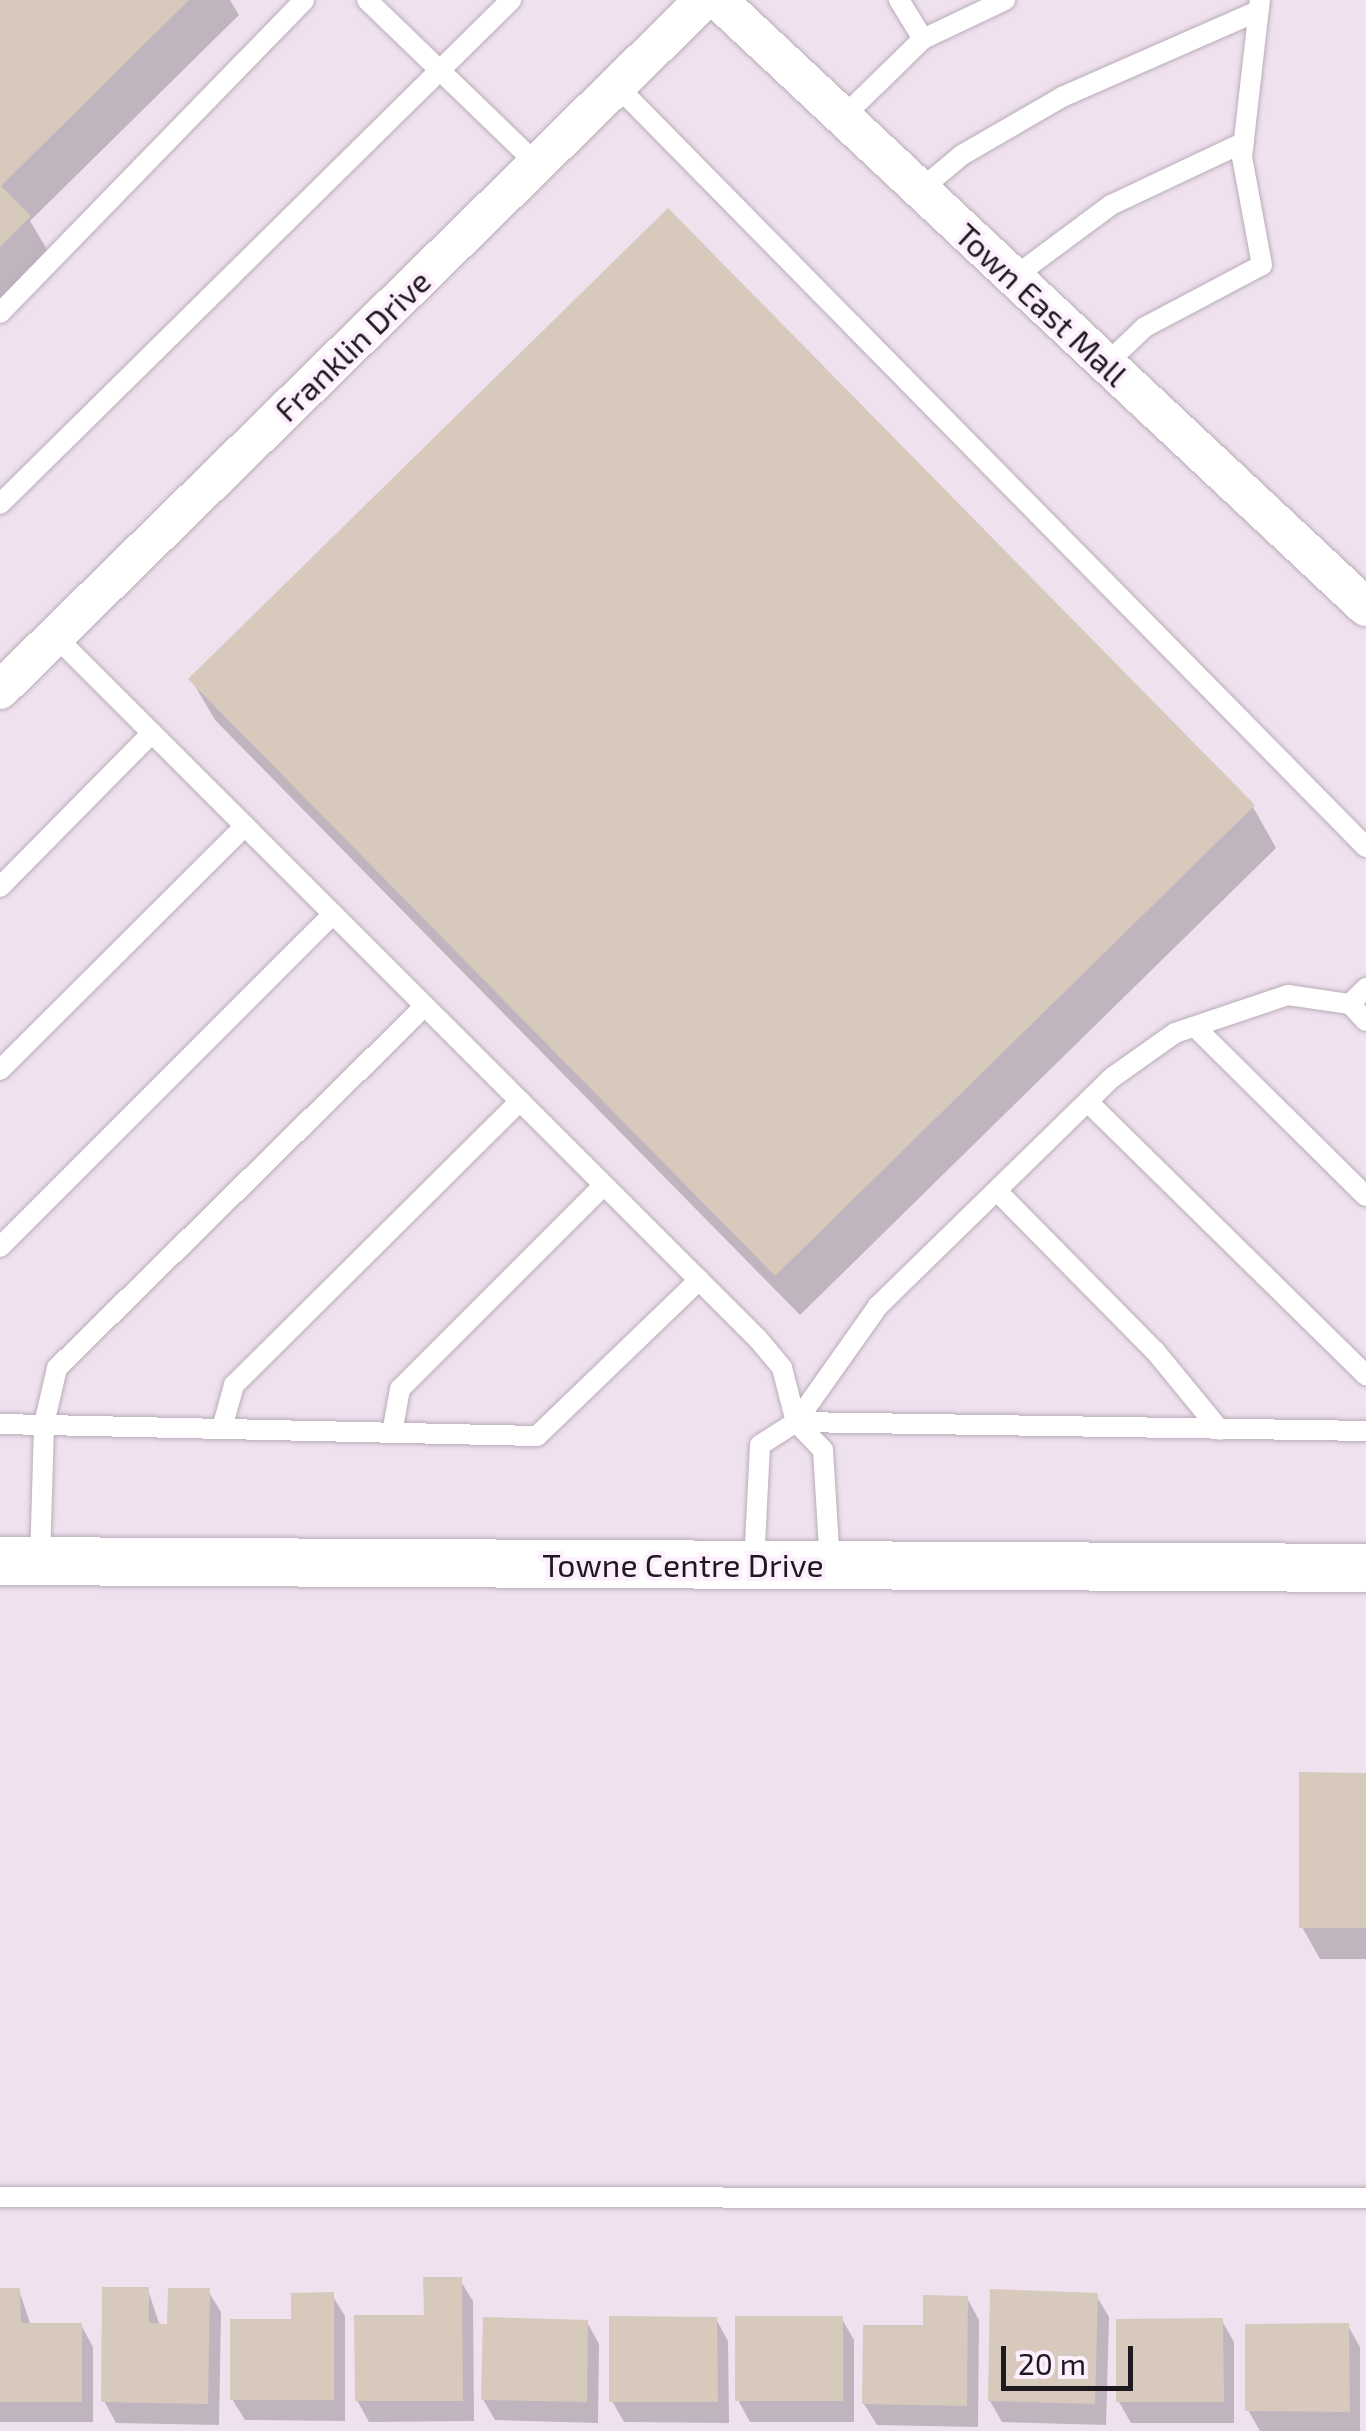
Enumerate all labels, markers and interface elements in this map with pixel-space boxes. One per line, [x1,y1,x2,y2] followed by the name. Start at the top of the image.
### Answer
[948,215,1136,393] street label: Town East Mall
[266,261,438,429] street label: Franklin Drive
[542,1545,824,1583] street label: Towne Centre Drive
[1006,2326,1138,2388] scale bar
[1018,2345,1086,2381] text: 20 m

